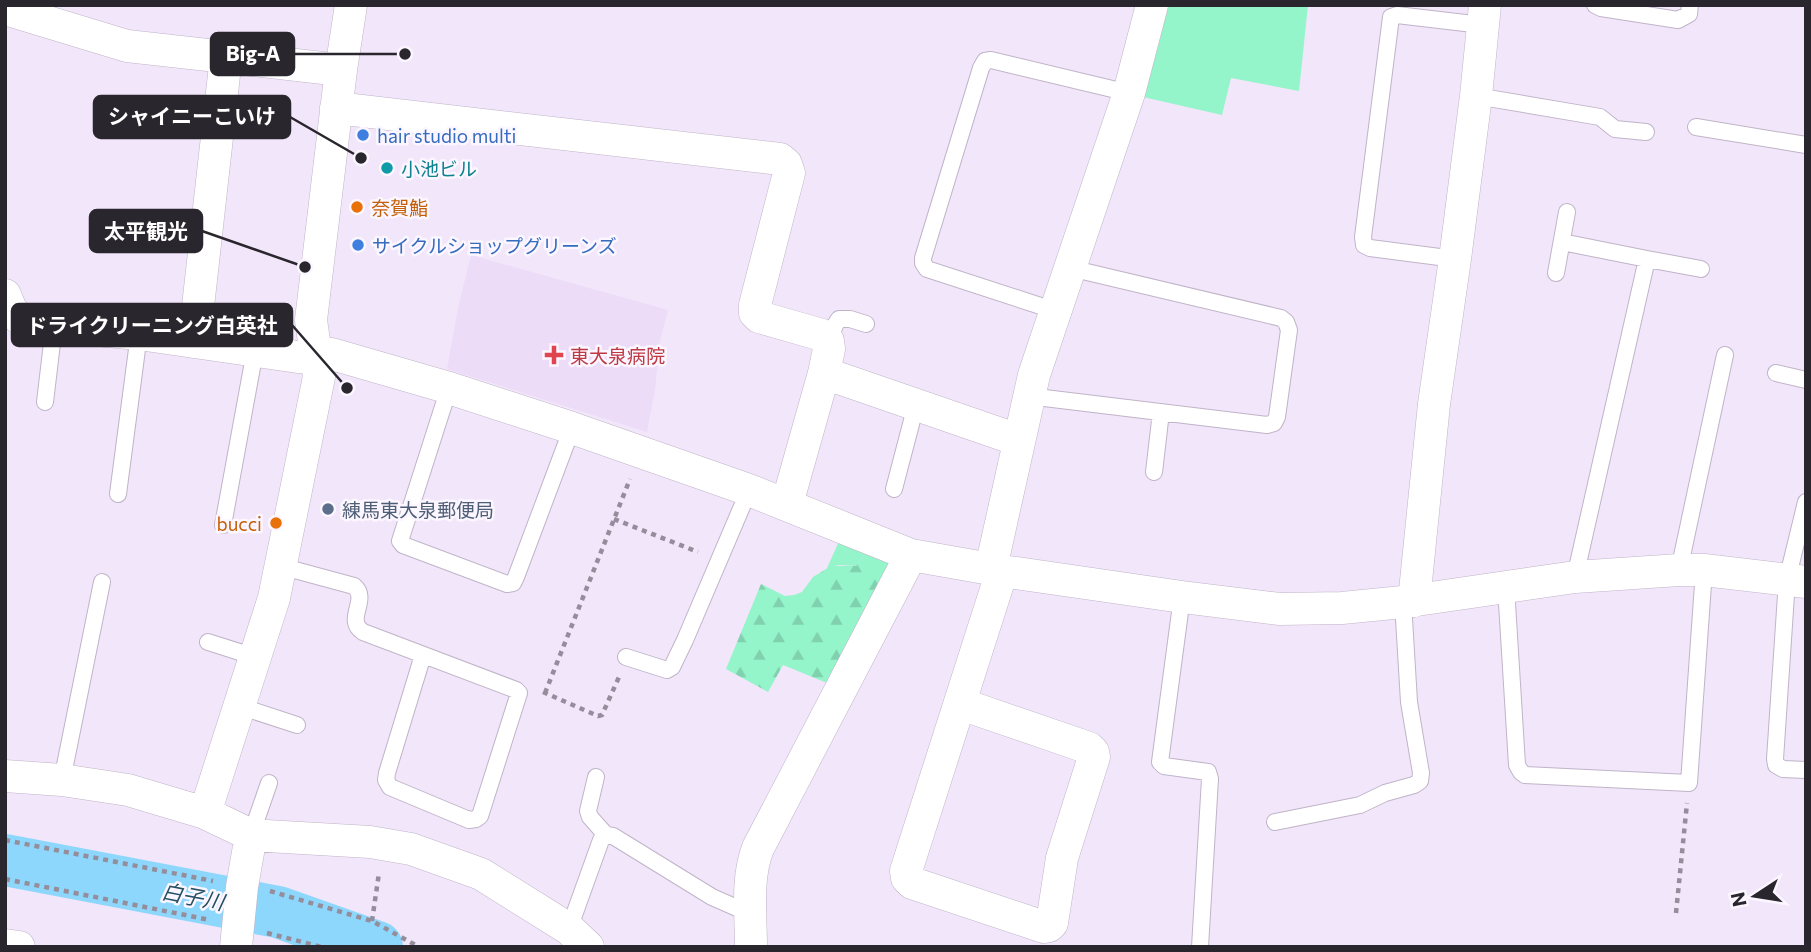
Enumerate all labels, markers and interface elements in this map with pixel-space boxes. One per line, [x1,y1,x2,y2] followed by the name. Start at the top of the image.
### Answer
[211,33,294,75] callout: Big-A
[226,40,280,65] text: Big-A
[94,96,290,138] callout: シャイニーこいけ
[108,103,276,128] text: シャイニーこいけ
[377,124,516,147] place label: hair studio multi
[355,127,371,143] marker: hair studio multi
[401,157,477,180] place label: 小池ビル
[379,160,395,176] marker: 小池ビル
[371,196,428,219] place label: 奈賀鮨
[349,199,365,215] marker: 奈賀鮨
[90,210,202,252] callout: 太平観光
[104,218,188,243] text: 太平観光
[372,234,617,257] place label: サイクルショップグリーンズ
[350,237,366,253] marker: サイクルショップグリーンズ
[12,304,292,346] callout: ドライクリーニング白英社
[26,312,278,337] text: ドライクリーニング白英社
[570,344,665,367] place label: 東大泉病院
[544,345,564,365] marker: 東大泉病院
[342,498,494,521] place label: 練馬東大泉郵便局
[320,501,336,517] marker: 練馬東大泉郵便局
[216,512,262,535] place label: bucci
[268,515,284,531] marker: bucci
[1720,861,1790,931] north arrow
[160,878,228,915] water label: 白子川
[1725,890,1751,909] text: N

